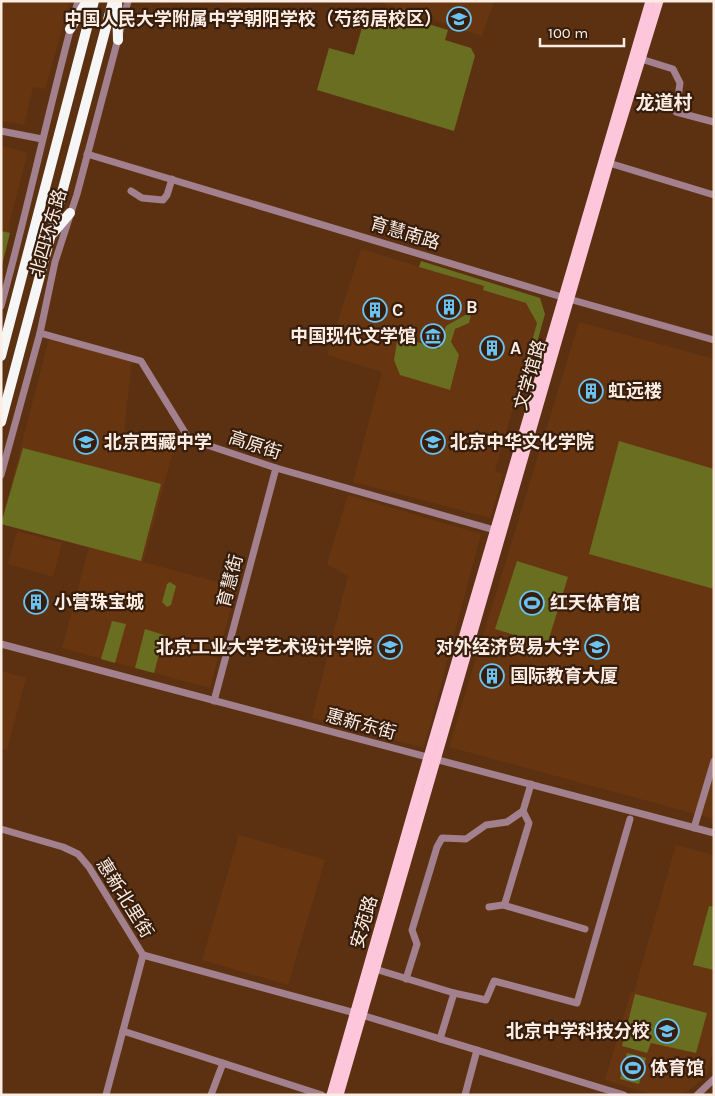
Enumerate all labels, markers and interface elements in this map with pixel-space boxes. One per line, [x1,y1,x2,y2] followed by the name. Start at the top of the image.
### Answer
[446,6,472,32] school or university icon: 中国人民大学附属中学朝阳学校（芍药居校区）
[64,8,442,30] place label: 中国人民大学附属中学朝阳学校（芍药居校区）
[540,15,624,47] scale bar
[548,24,588,42] text: 100 m
[635,92,693,114] district label: 龙道村
[25,187,71,279] street label: 北四环东路
[367,212,443,254] street label: 育慧南路
[436,294,462,320] building icon: B
[466,296,478,318] place label: B
[362,297,388,323] building icon: C
[392,299,403,321] place label: C
[420,323,446,349] museum icon: 中国现代文学馆
[290,325,416,347] place label: 中国现代文学馆
[479,335,505,361] building icon: A
[510,337,521,359] place label: A
[510,337,550,413] street label: 文学馆路
[578,378,604,404] building icon: 虹远楼
[608,380,662,402] place label: 虹远楼
[226,426,284,464] street label: 高原街
[73,429,99,455] school or university icon: 北京西藏中学
[420,429,446,455] school or university icon: 北京中华文化学院
[104,431,212,453] place label: 北京西藏中学
[450,431,594,453] place label: 北京中华文化学院
[212,552,248,610] street label: 育慧街
[23,589,49,615] building icon: 小营珠宝城
[519,590,545,616] sports icon: 红天体育馆
[54,591,144,613] place label: 小营珠宝城
[550,592,640,614] place label: 红天体育馆
[377,634,403,660] school or university icon: 北京工业大学艺术设计学院
[584,634,610,660] school or university icon: 对外经济贸易大学
[156,636,372,658] place label: 北京工业大学艺术设计学院
[436,636,580,658] place label: 对外经济贸易大学
[479,663,505,689] building icon: 国际教育大厦
[510,665,618,687] place label: 国际教育大厦
[323,704,399,744] street label: 惠新东街
[92,854,158,942] street label: 惠新北里街
[346,893,382,951] street label: 安苑路
[654,1018,680,1044] school or university icon: 北京中学科技分校
[506,1020,650,1042] place label: 北京中学科技分校
[620,1055,646,1081] sports icon: 体育馆
[650,1057,704,1079] place label: 体育馆

